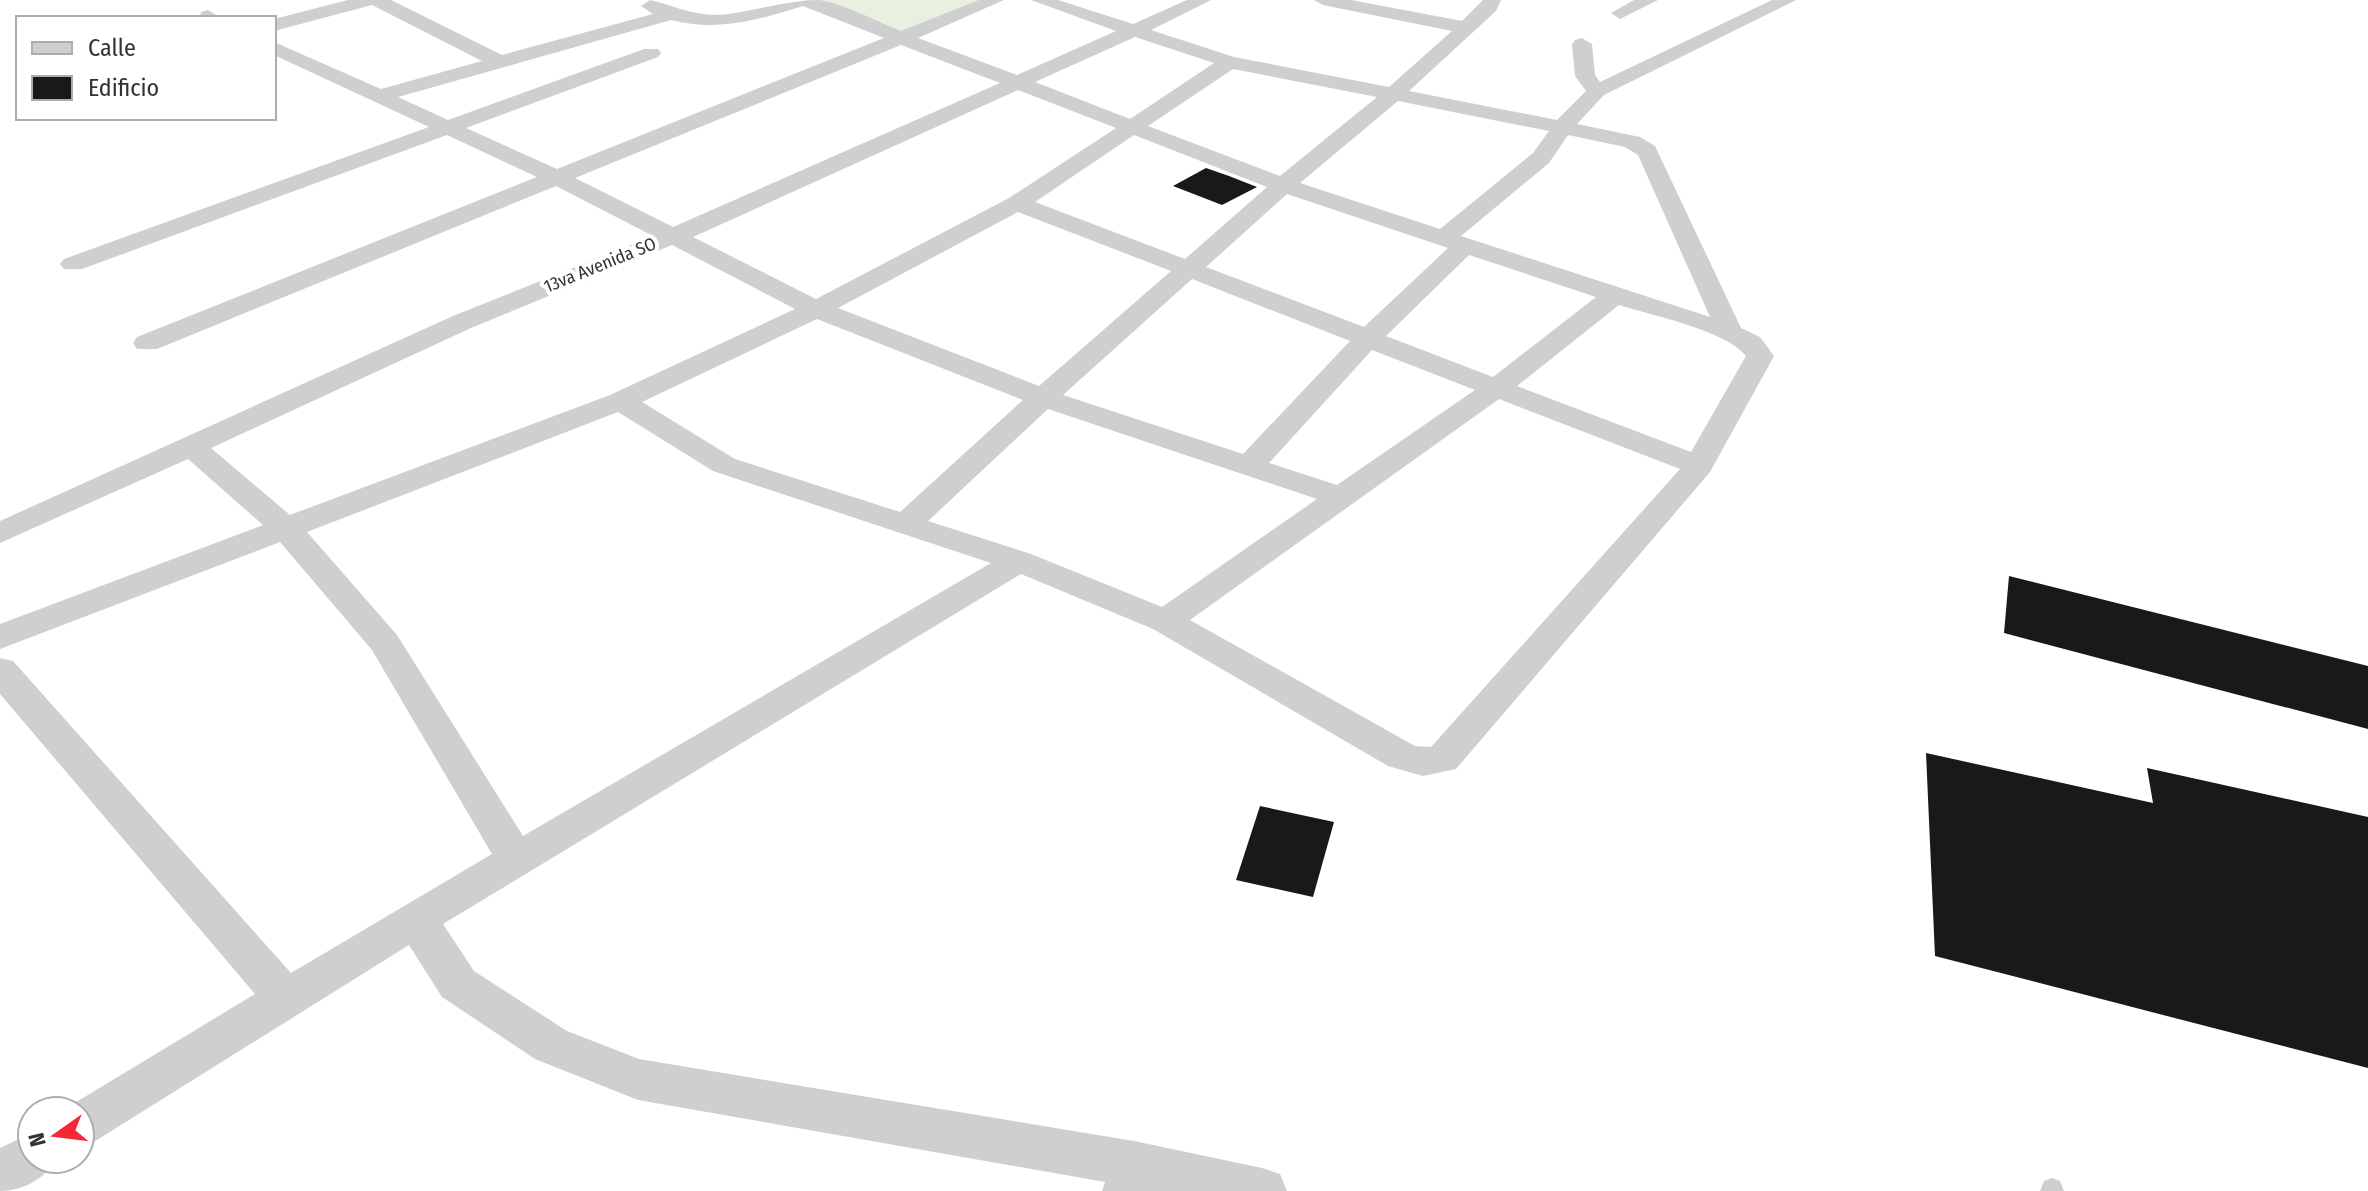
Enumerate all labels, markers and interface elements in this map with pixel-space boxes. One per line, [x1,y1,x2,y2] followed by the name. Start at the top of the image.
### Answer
[16,16,276,120] legend
[88,34,136,62] text: Calle
[88,74,159,102] text: Edificio
[541,232,659,298] street label: 13va Avenida SO
[16,1095,96,1175] north arrow
[22,1130,52,1149] text: N

